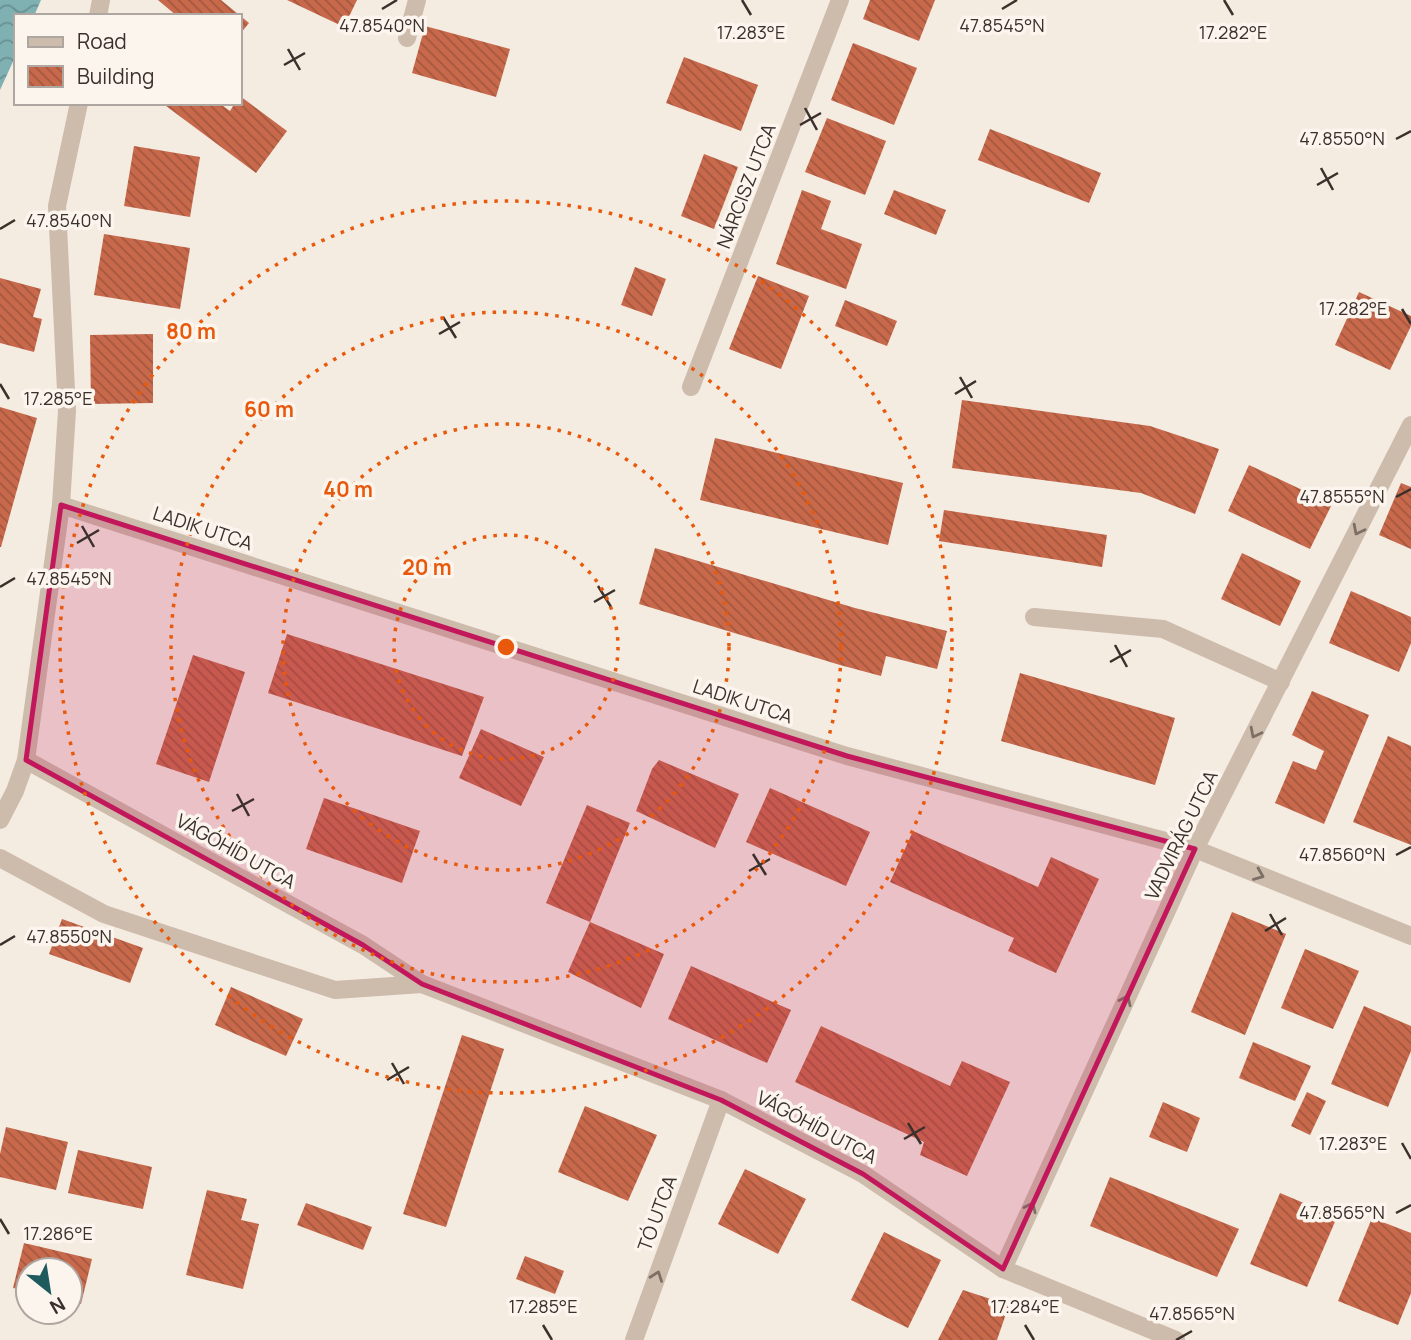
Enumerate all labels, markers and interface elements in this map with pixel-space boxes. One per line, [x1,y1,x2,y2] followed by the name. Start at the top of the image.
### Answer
[339,13,425,37] text: 47.8540°N
[959,13,1045,37] text: 47.8545°N
[14,14,242,105] legend
[717,20,785,44] text: 17.283°E
[1199,20,1267,44] text: 17.282°E
[77,27,127,55] text: Road
[77,62,154,90] text: Building
[710,120,782,252] street label: NÁRCISZ UTCA
[1299,126,1385,150] text: 47.8550°N
[26,208,112,232] text: 47.8540°N
[1319,296,1387,320] text: 17.282°E
[166,317,216,345] text: 80 m
[24,386,92,410] text: 17.285°E
[244,395,294,423] text: 60 m
[323,475,373,503] text: 40 m
[1299,484,1385,508] text: 47.8555°N
[150,500,256,556] street label: LADIK UTCA
[1353,523,1367,535] one-way arrow
[402,553,452,581] text: 20 m
[26,566,112,590] text: 47.8545°N
[494,635,518,659] centre of rings
[690,673,796,729] street label: LADIK UTCA
[1250,726,1263,738] one-way arrow
[1138,766,1224,904] street label: VADVIRÁG UTCA
[172,807,300,895] street label: VÁGÓHÍD UTCA
[1299,842,1385,866] text: 47.8560°N
[1252,866,1264,880] one-way arrow
[26,924,112,948] text: 47.8550°N
[1118,995,1132,1008] one-way arrow
[752,1084,882,1170] street label: VÁGÓHÍD UTCA
[1319,1131,1387,1155] text: 17.283°E
[631,1172,683,1254] street label: TÓ UTCA
[1299,1200,1385,1224] text: 47.8565°N
[1023,1202,1037,1214] one-way arrow
[23,1221,93,1245] text: 17.286°E
[14,1256,84,1326] north arrow
[648,1270,662,1282] one-way arrow
[45,1291,70,1320] text: N
[509,1294,577,1318] text: 17.285°E
[990,1294,1060,1318] text: 17.284°E
[1149,1301,1235,1325] text: 47.8565°N

